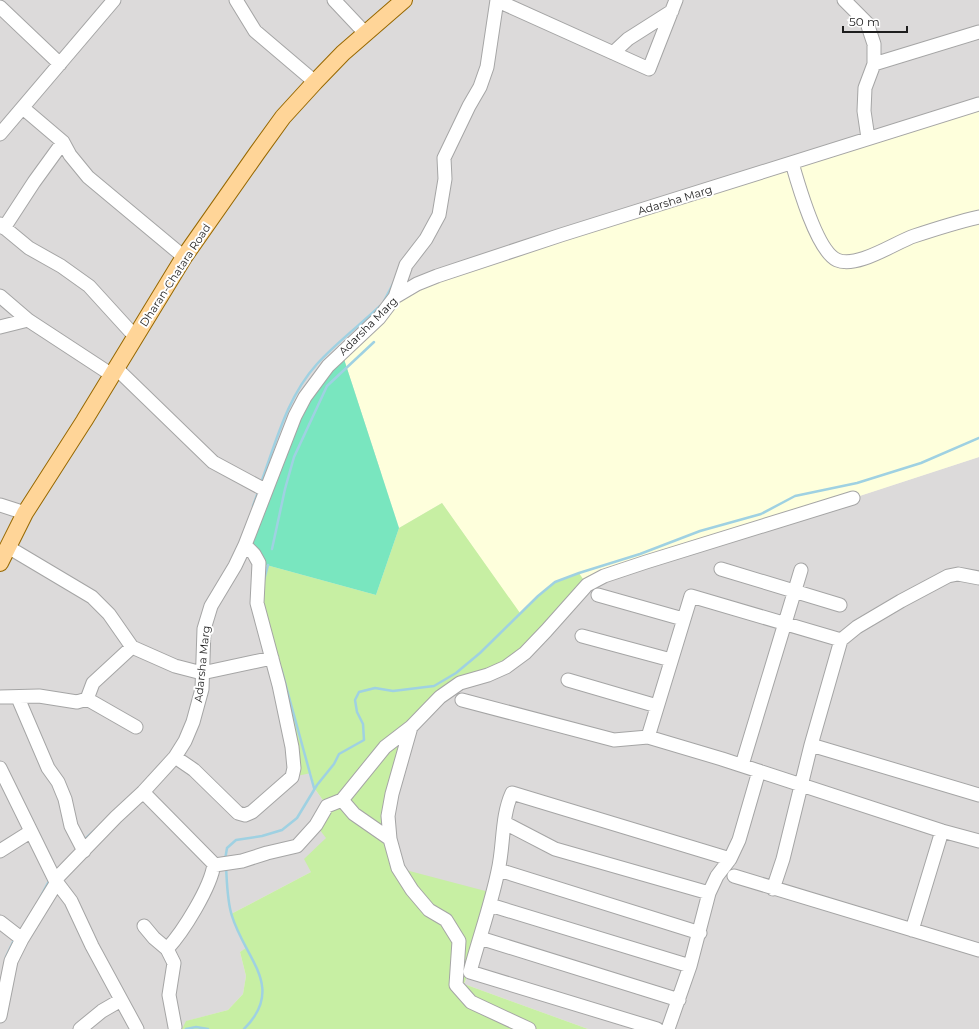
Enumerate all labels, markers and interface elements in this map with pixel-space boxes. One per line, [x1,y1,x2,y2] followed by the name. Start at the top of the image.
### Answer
[843,8,907,34] scale bar
[849,14,880,29] text: 50 m
[636,182,714,218] street label: Adarsha Marg
[137,221,213,329] street label: Dharan-Chatara Road
[336,294,400,358] street label: Adarsha Marg
[191,625,213,703] street label: Adarsha Marg

